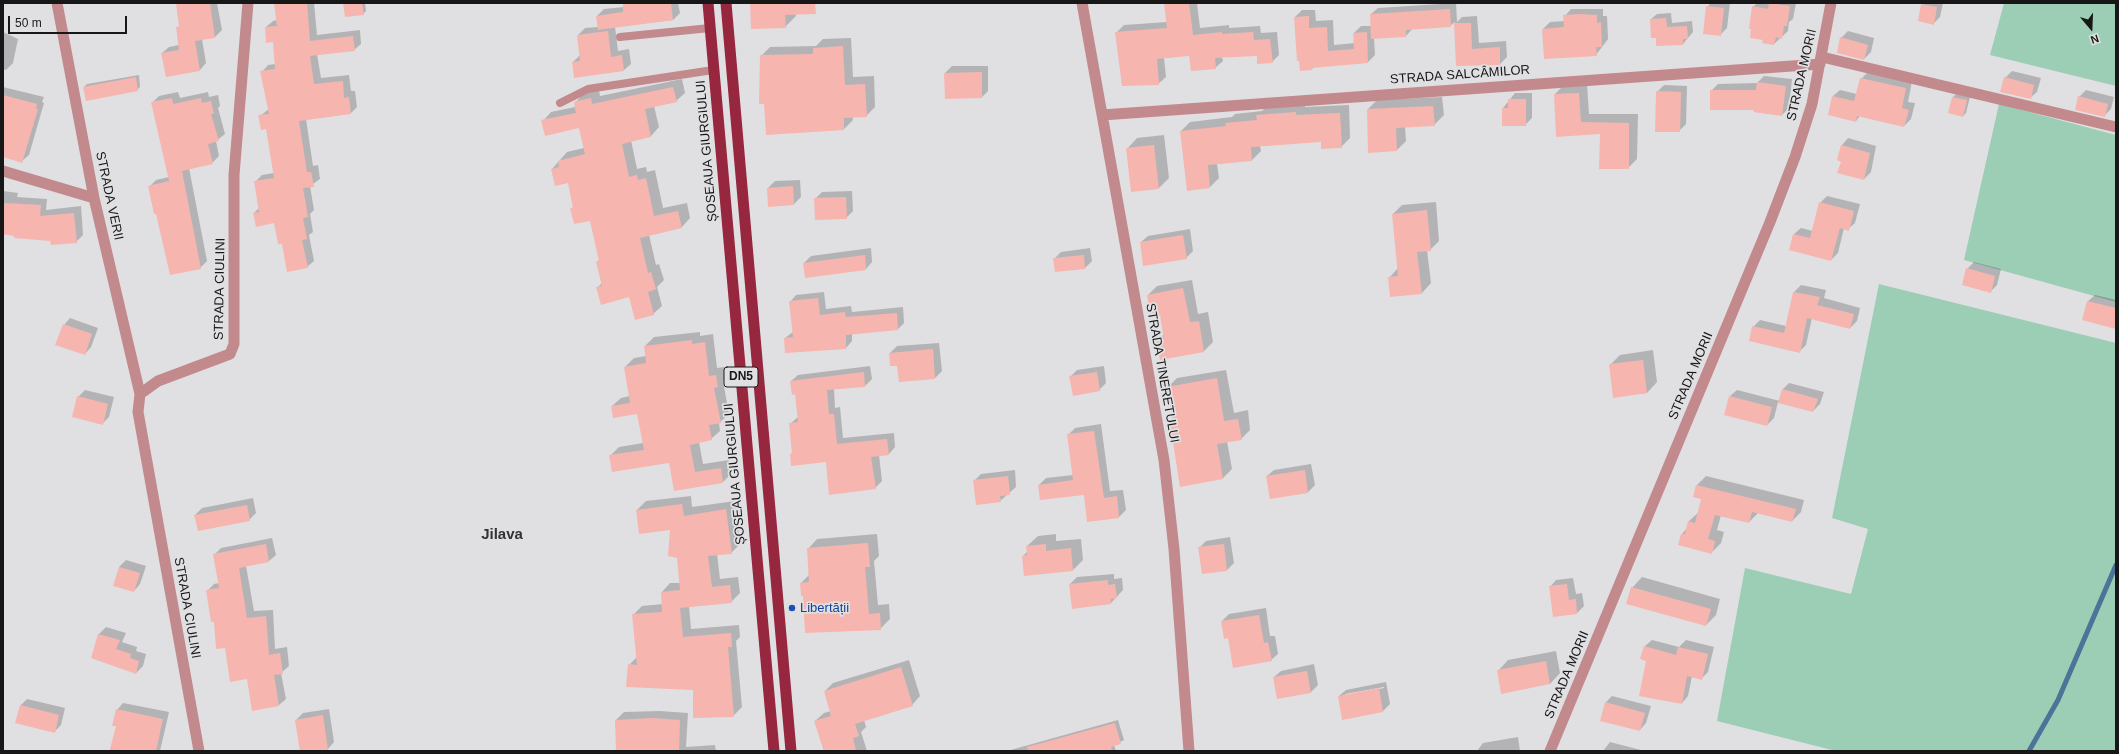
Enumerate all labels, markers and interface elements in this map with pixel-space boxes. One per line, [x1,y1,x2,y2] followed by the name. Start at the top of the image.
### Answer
[10,8,129,34] scale bar
[2071,8,2111,48] north arrow
[15,16,42,30] text: 50 m
[1784,28,1820,122] street label: STRADA MORII
[2089,32,2101,46] text: N
[1390,62,1530,88] street label: STRADA SALCÂMILOR
[693,79,721,223] street label: ȘOSEAUA GIURGIULUI
[92,150,126,242] street label: STRADA VERII
[211,238,229,340] street label: STRADA CIULINI
[1142,302,1182,444] street label: STRADA TINERETULUI
[1665,330,1717,422] street label: STRADA MORII
[724,367,758,387] road number: DN5
[721,402,749,546] street label: ȘOSEAUA GIURGIULUI
[481,526,523,544] district label: Jilava
[170,556,204,660] street label: STRADA CIULINI
[800,600,849,616] place label: Libertății
[787,603,797,613] marker: Libertății
[1541,629,1593,721] street label: STRADA MORII

